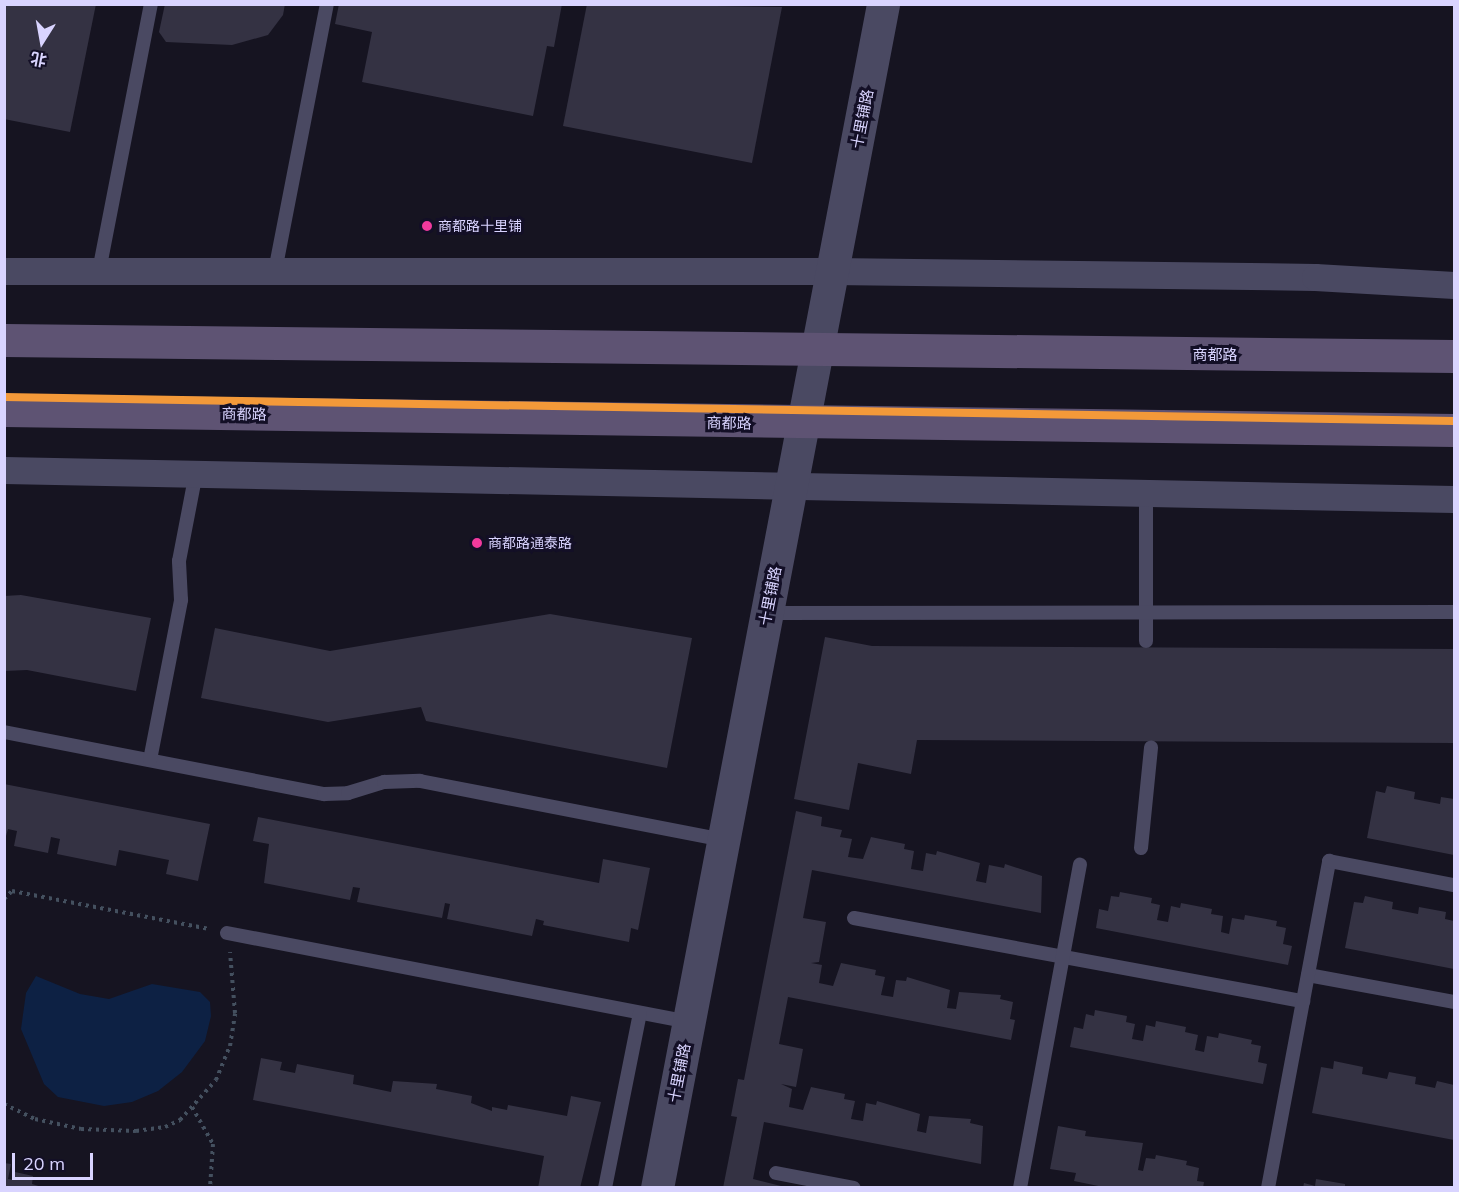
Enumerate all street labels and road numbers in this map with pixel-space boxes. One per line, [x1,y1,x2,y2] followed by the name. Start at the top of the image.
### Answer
[847,88,877,150] street label: 十里铺路
[1193,346,1237,364] street label: 商都路
[221,405,267,423] street label: 商都路
[706,414,752,432] street label: 商都路
[755,565,785,627] street label: 十里铺路
[664,1042,694,1104] street label: 十里铺路

